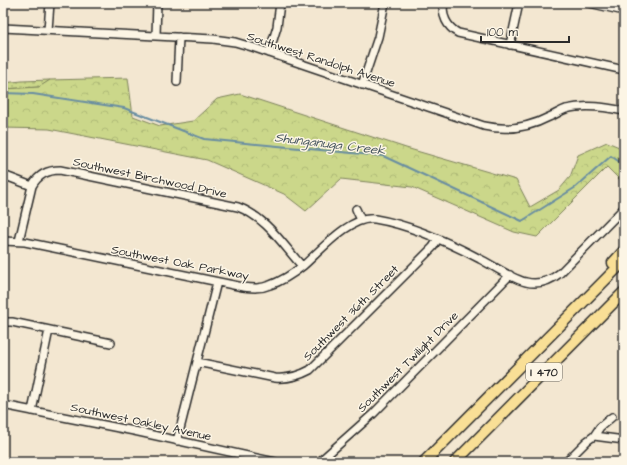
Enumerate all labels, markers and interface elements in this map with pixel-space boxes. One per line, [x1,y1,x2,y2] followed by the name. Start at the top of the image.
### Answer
[481,18,569,44] scale bar
[487,24,518,41] text: 100 m
[245,28,398,92] street label: Southwest Randolph Avenue
[274,128,387,161] water label: Shunganuga Creek
[72,153,229,203] street label: Southwest Birchwood Drive
[110,241,251,286] street label: Southwest Oak Parkway
[299,261,403,365] street label: Southwest 36th Street
[354,307,463,417] street label: Southwest Twilight Drive
[526,363,562,381] road number: I 470
[69,399,213,446] street label: Southwest Oakley Avenue

